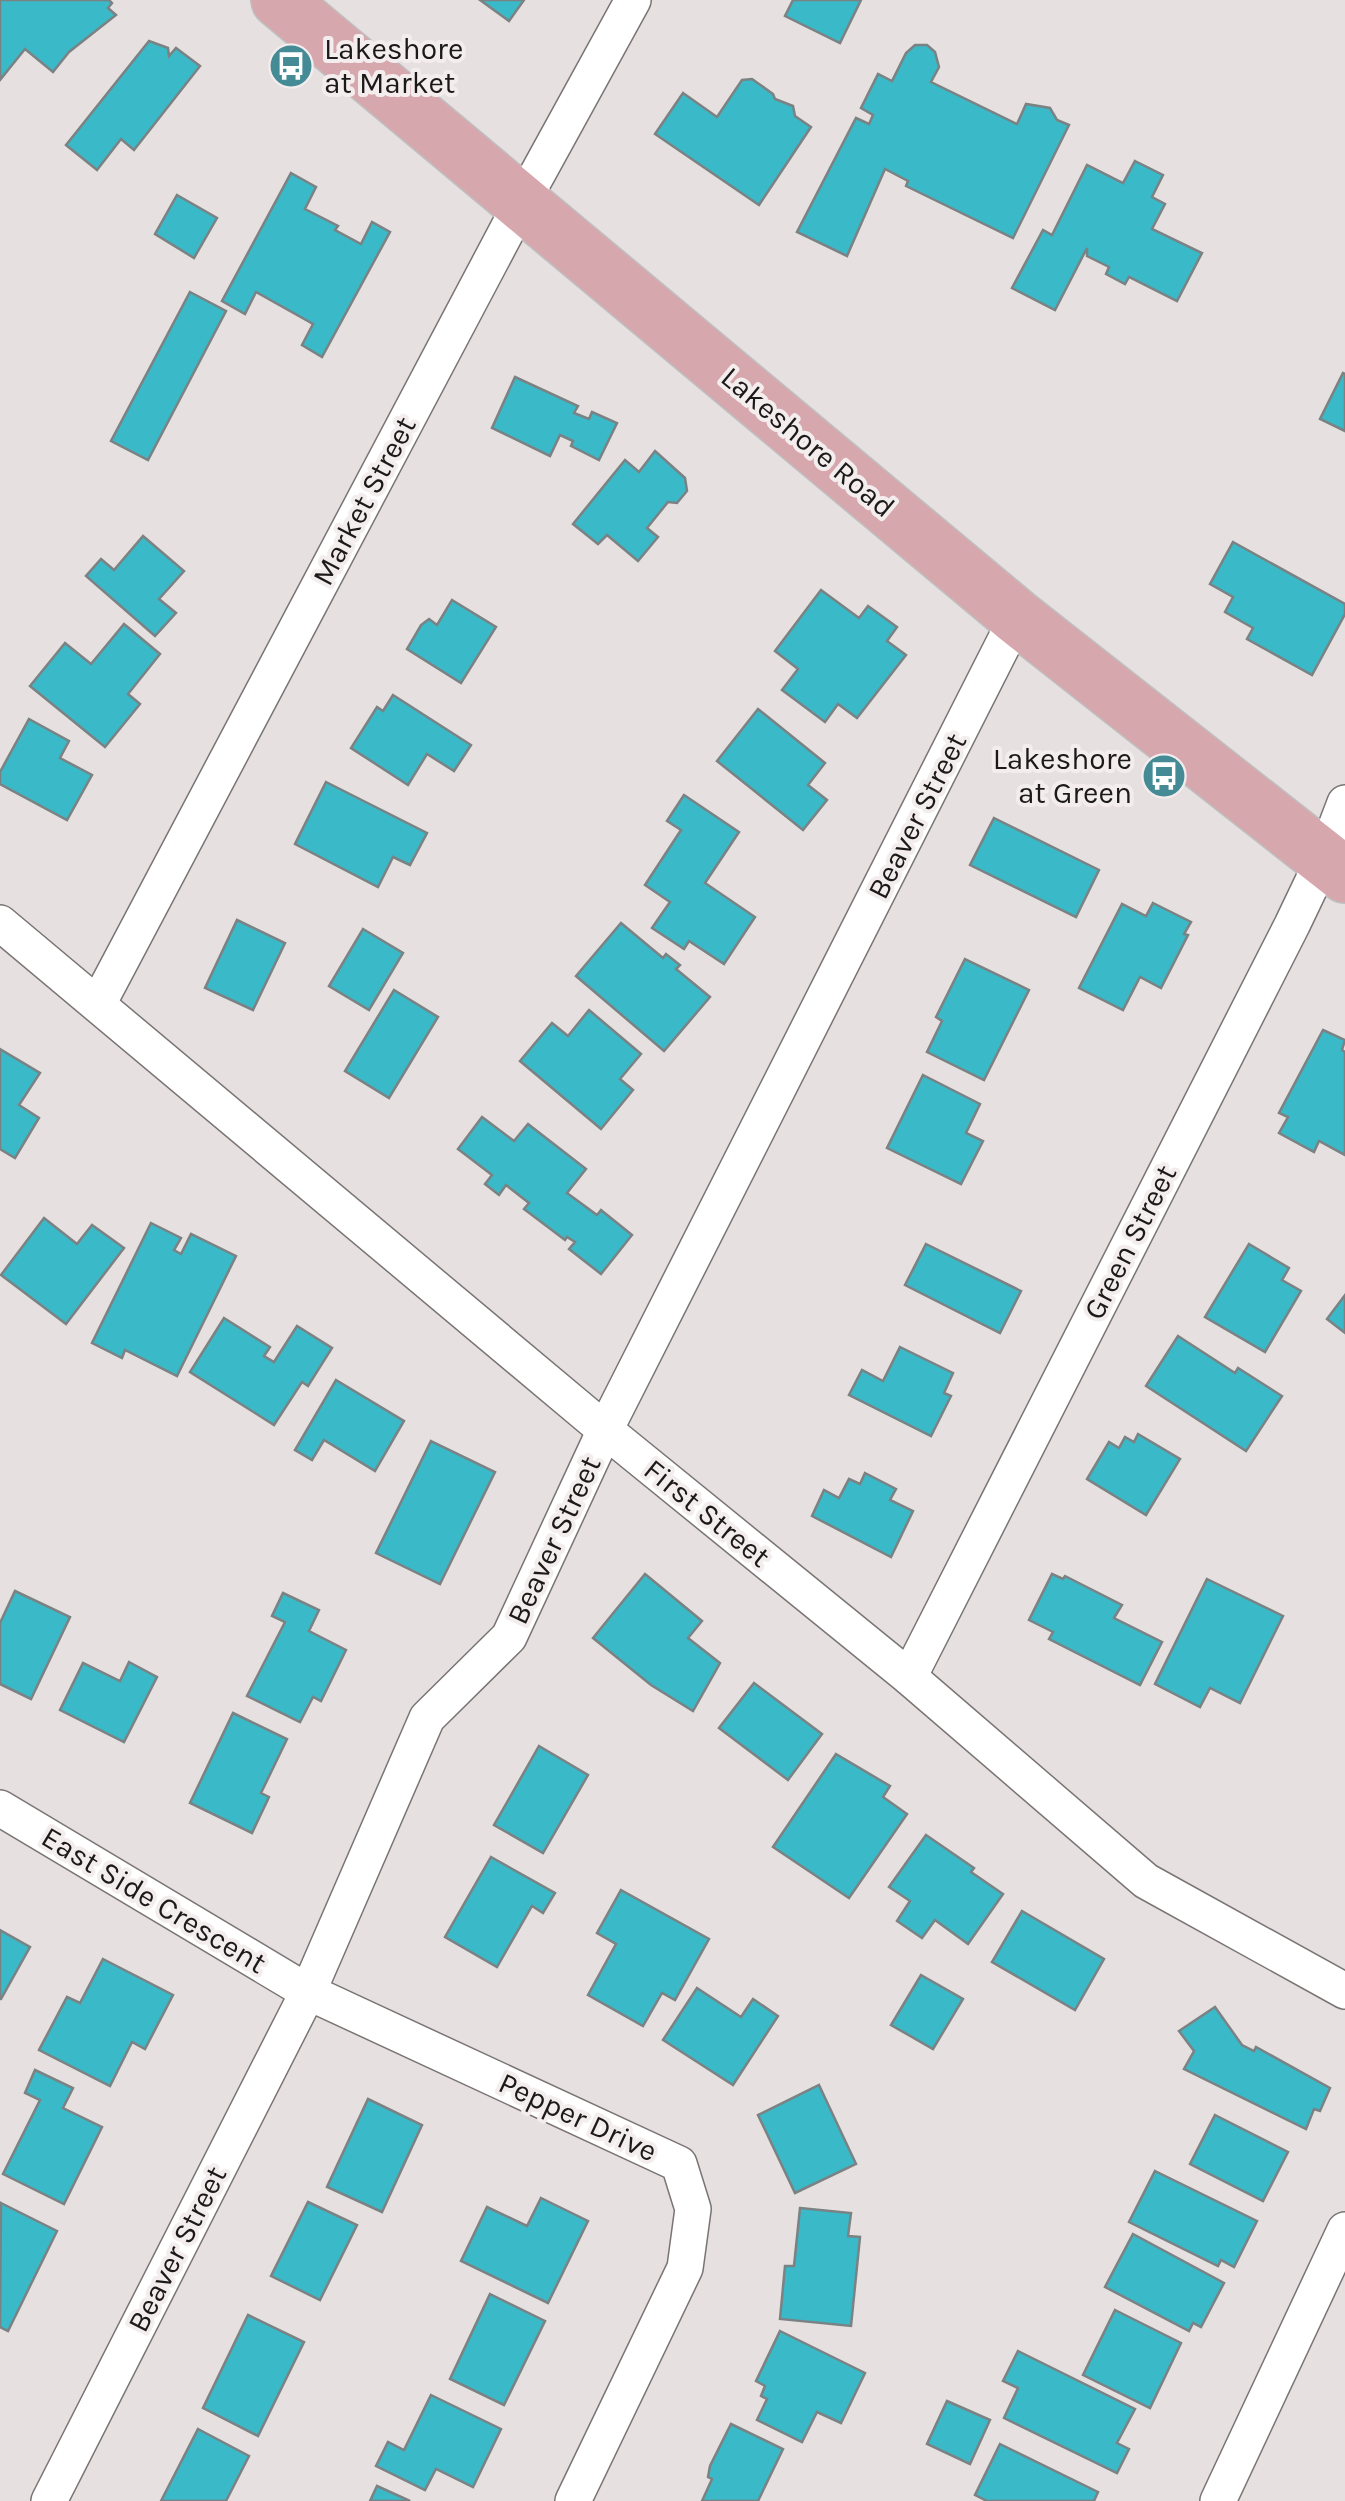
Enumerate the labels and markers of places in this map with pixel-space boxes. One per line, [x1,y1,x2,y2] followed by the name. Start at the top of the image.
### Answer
[324,31,463,101] place label: Lakeshore at Market
[268,43,314,89] bus stop icon: Lakeshore at Market
[993,741,1132,811] place label: Lakeshore at Green
[1141,753,1187,799] bus stop icon: Lakeshore at Green

